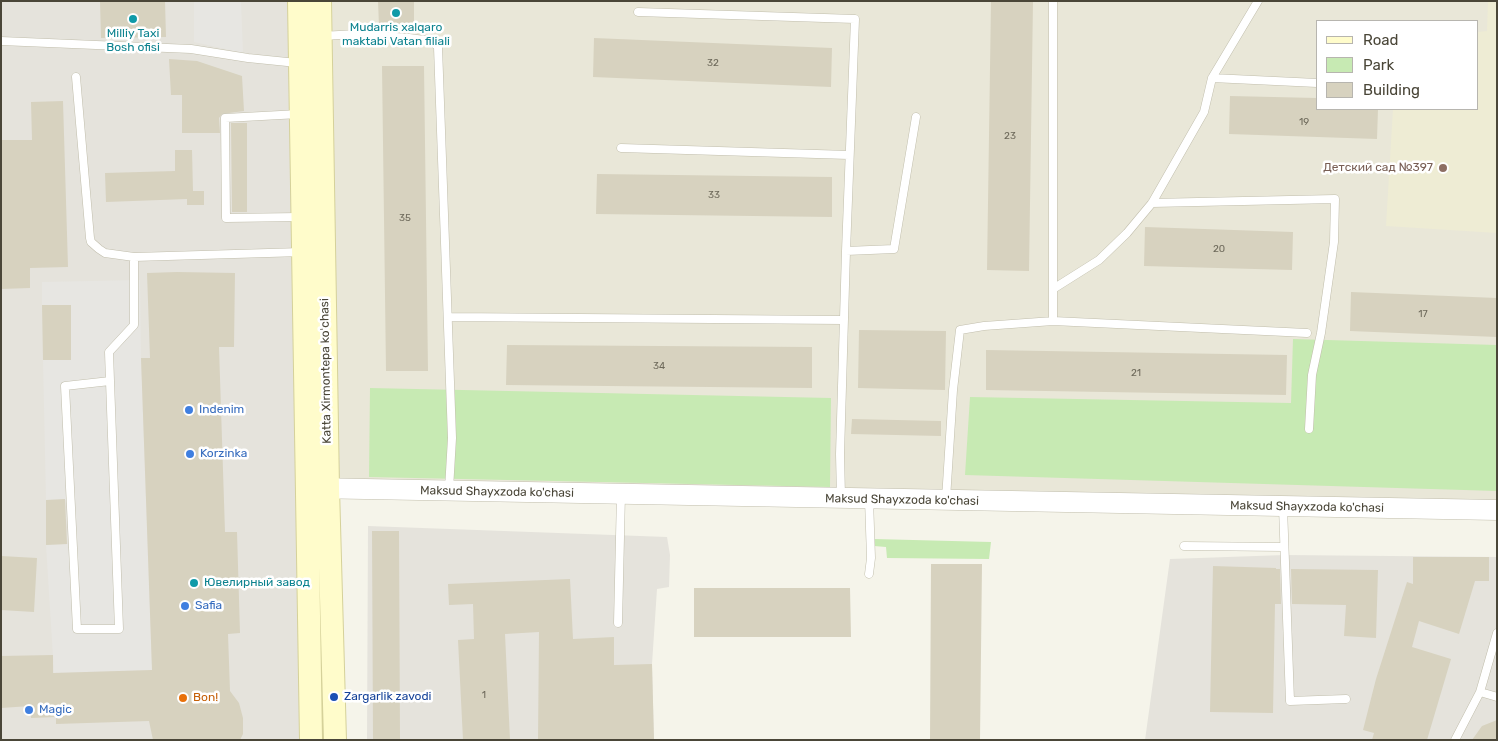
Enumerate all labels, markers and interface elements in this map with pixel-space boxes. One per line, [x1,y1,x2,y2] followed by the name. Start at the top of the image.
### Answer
[390,7,402,19] marker: Mudarris xalqaro maktabi Vatan filiali
[127,13,139,25] marker: Milliy Taxi Bosh ofisi
[1316,20,1478,110] legend
[342,21,450,49] place label: Mudarris xalqaro maktabi Vatan filiali
[106,27,160,55] place label: Milliy Taxi Bosh ofisi
[1363,31,1399,49] text: Road
[1363,56,1394,74] text: Park
[707,57,719,69] house number: 32
[1363,81,1420,99] text: Building
[1299,116,1309,128] house number: 19
[1004,130,1016,142] house number: 23
[1323,161,1433,175] place label: Детский сад №397
[1437,162,1449,174] marker: Детский сад №397
[708,189,720,201] house number: 33
[399,212,411,224] house number: 35
[1213,243,1225,255] house number: 20
[318,298,334,444] street label: Katta Xirmontepa koʻchasi
[1418,308,1428,320] house number: 17
[653,360,665,372] house number: 34
[1131,367,1141,379] house number: 21
[199,403,244,417] place label: Indenim
[183,404,195,416] marker: Indenim
[200,447,247,461] place label: Korzinka
[184,448,196,460] marker: Korzinka
[420,483,574,501] street label: Maksud Shayxzoda ko'chasi
[825,491,979,509] street label: Maksud Shayxzoda ko'chasi
[1230,498,1384,516] street label: Maksud Shayxzoda ko'chasi
[204,576,310,590] place label: Ювелирный завод
[188,577,200,589] marker: Ювелирный завод
[195,599,222,613] place label: Safia
[179,600,191,612] marker: Safia
[482,689,486,701] house number: 1
[344,690,432,704] place label: Zargarlik zavodi
[193,691,218,705] place label: Bon!
[328,691,340,703] marker: Zargarlik zavodi
[177,692,189,704] marker: Bon!
[39,703,72,717] place label: Magic
[23,704,35,716] marker: Magic

